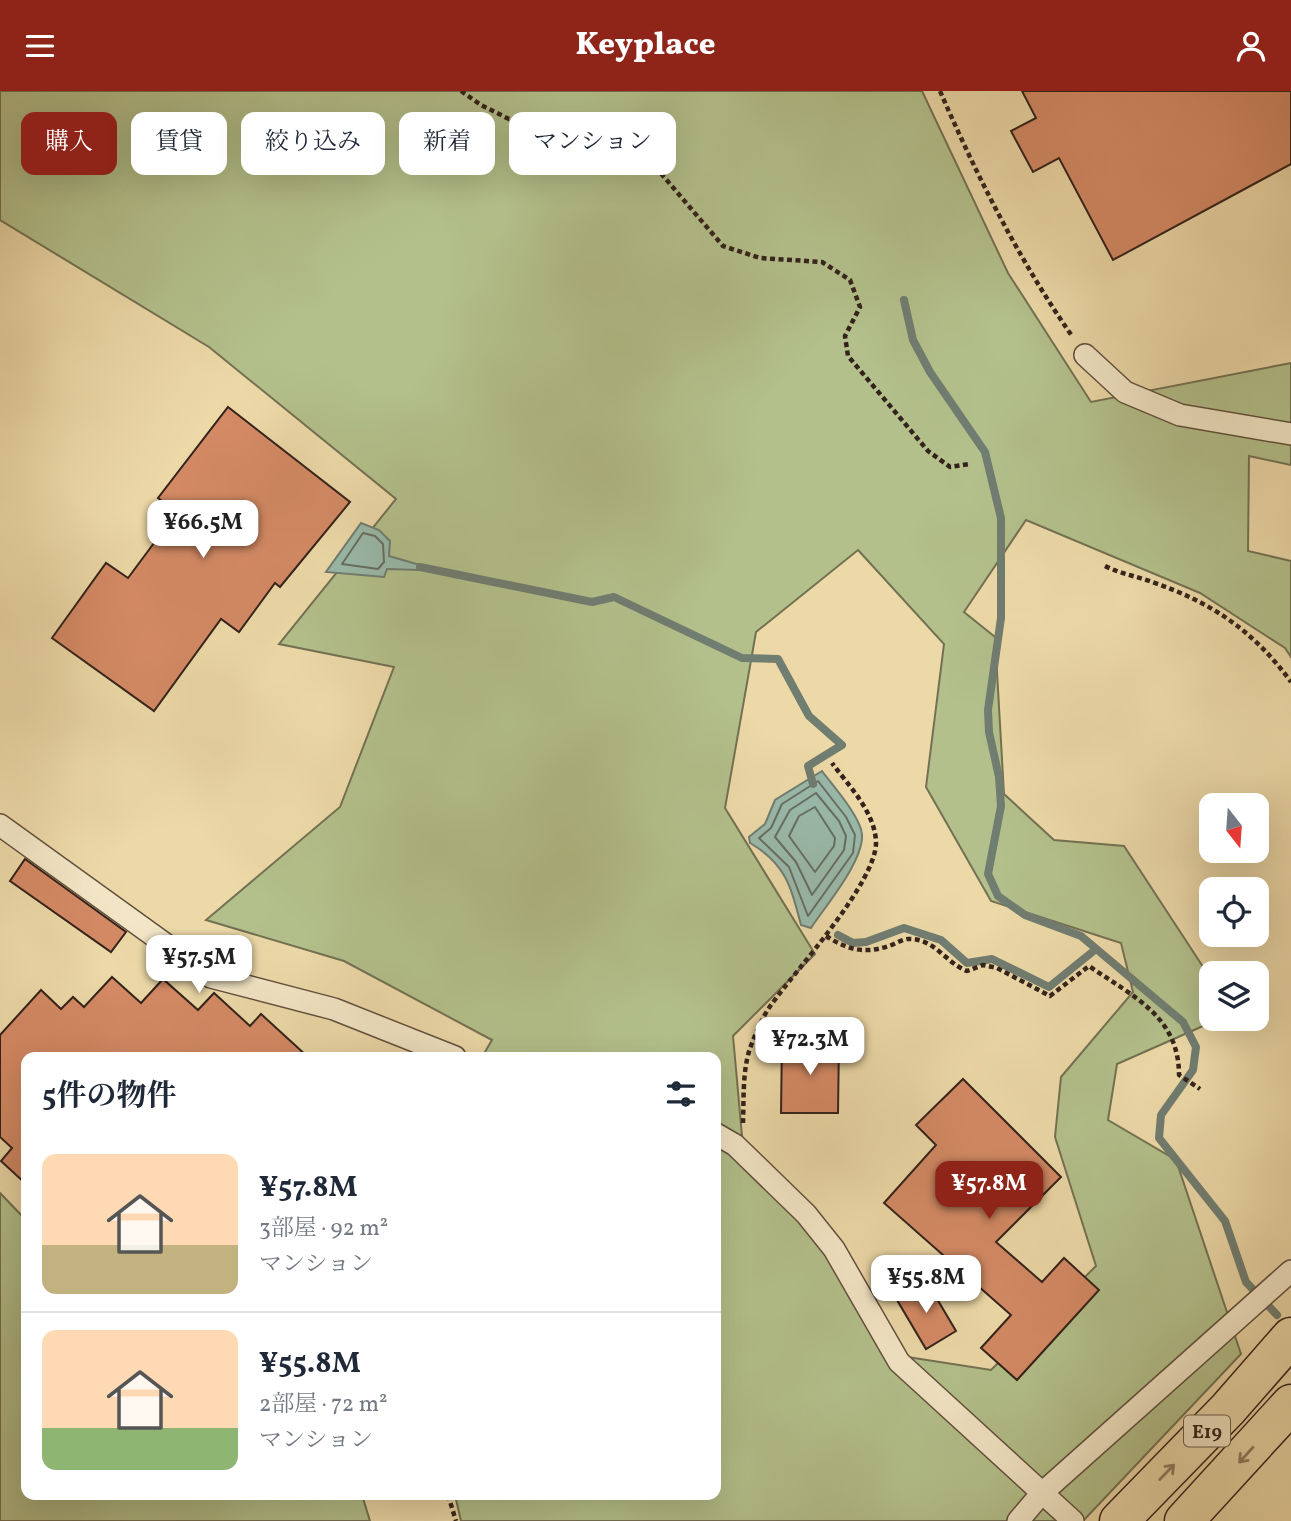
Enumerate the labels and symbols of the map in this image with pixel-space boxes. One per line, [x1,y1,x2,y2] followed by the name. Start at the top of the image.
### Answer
[146,501,260,560] pin: ¥66.5M
[1199,793,1269,863] north arrow
[142,935,256,995] pin: ¥57.5M
[753,1017,867,1077] pin: ¥72.3M
[932,1161,1046,1221] pin: ¥57.8M
[869,1255,983,1315] pin: ¥55.8M
[1184,1415,1230,1447] road number: E19
[1238,1446,1254,1464] one-way arrow
[1158,1464,1175,1481] one-way arrow

